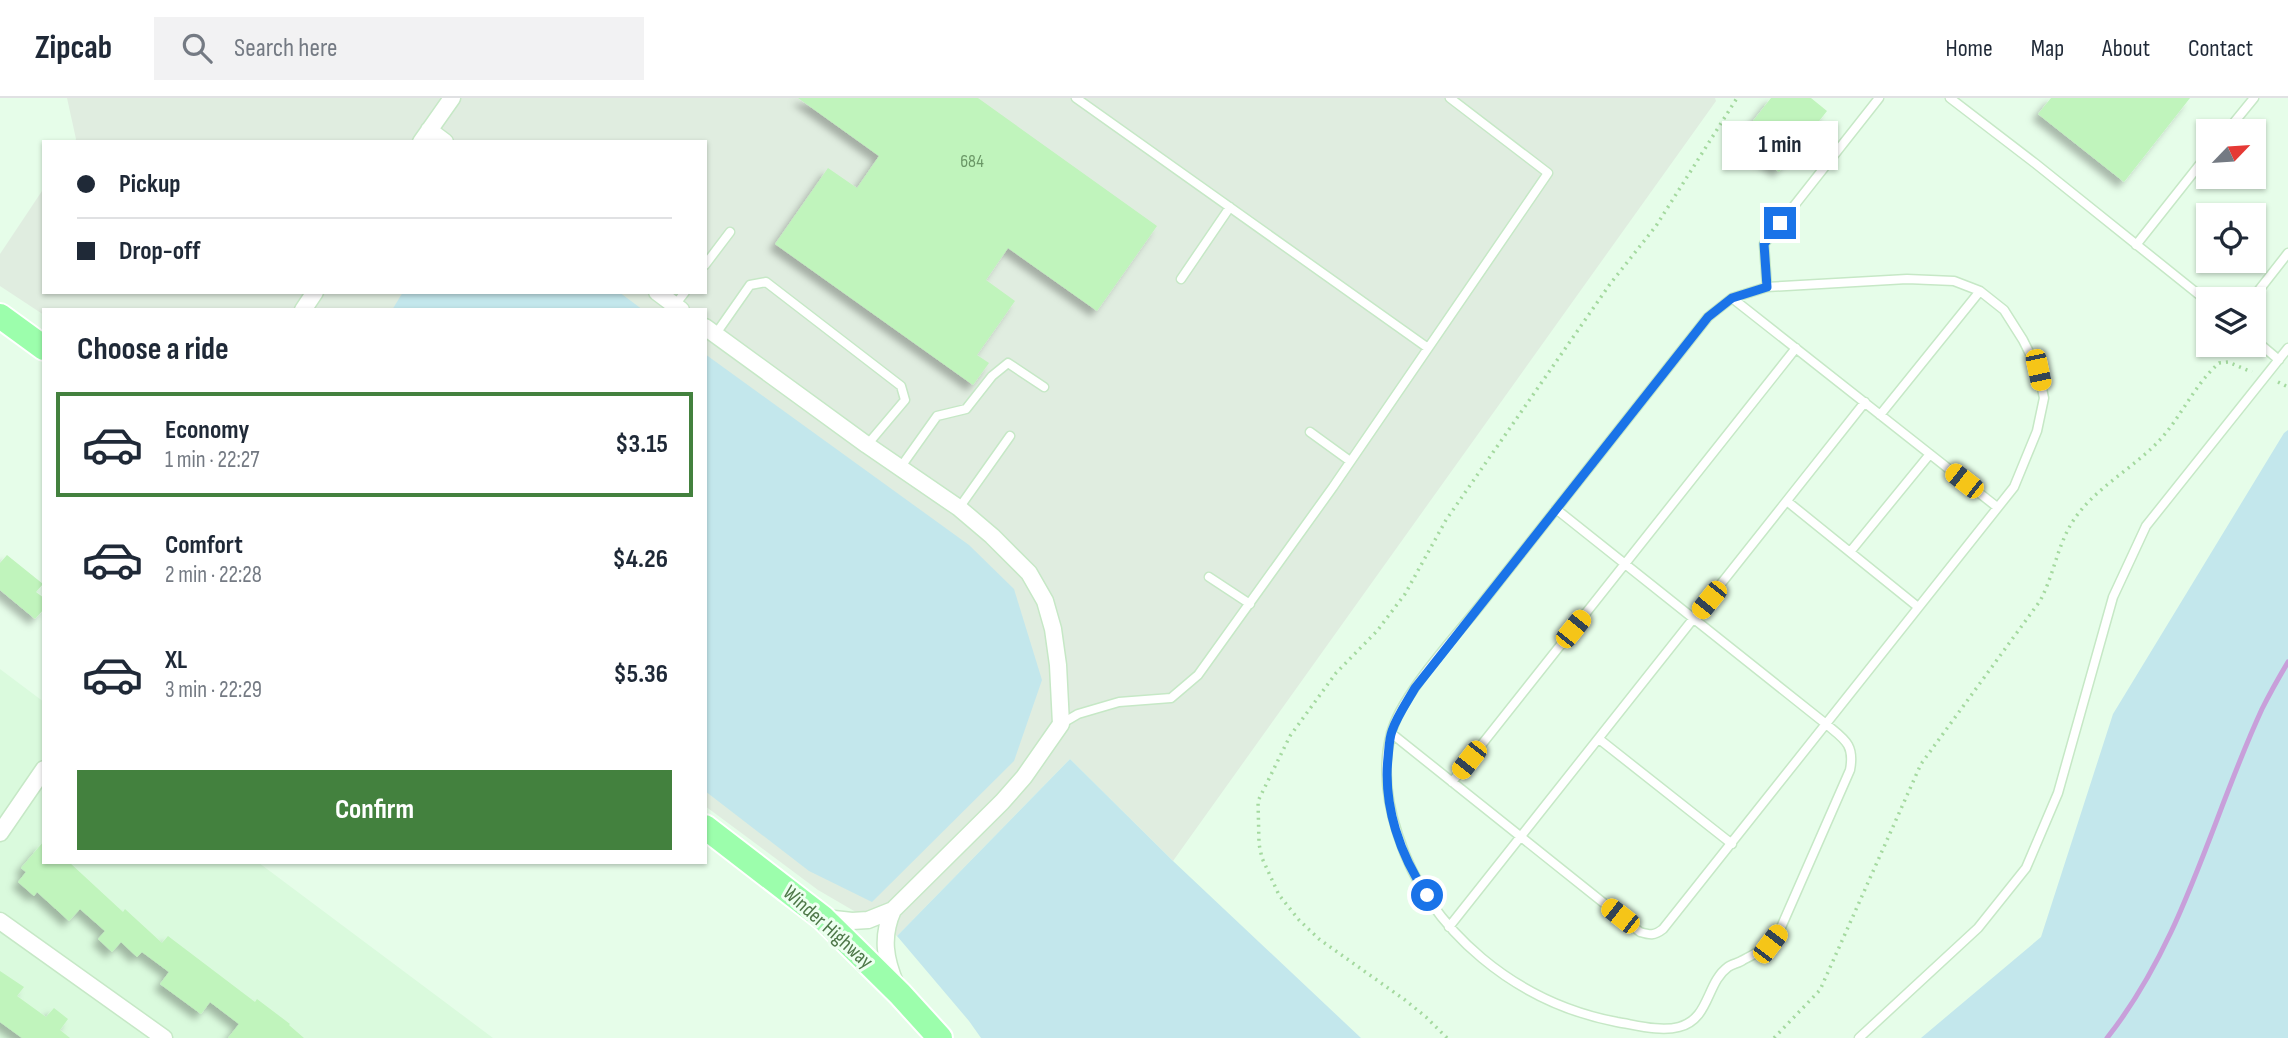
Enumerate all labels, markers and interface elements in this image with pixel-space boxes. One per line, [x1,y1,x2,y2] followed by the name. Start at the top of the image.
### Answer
[154,17,644,80] search box
[35,28,112,68] text: Zipcab
[178,29,216,67] icon: search
[234,33,337,64] text: Search here
[1945,34,1993,63] text: Home
[2031,34,2064,63] text: Map
[2102,34,2150,63] text: About
[2188,34,2253,63] text: Contact
[2196,119,2266,189] north arrow
[2196,119,2266,357] map controls
[1722,122,1838,170] callout: 1 min
[1759,131,1801,159] text: 1 min
[960,151,984,172] house number: 684
[119,169,181,200] text: Pickup
[2196,203,2266,273] button: locate
[1764,207,1796,239] route end
[119,236,200,267] text: Drop-off
[2196,287,2266,357] button: layers
[77,330,229,369] text: Choose a ride
[2024,347,2053,393] car
[81,413,144,476] icon: car
[165,415,249,446] text: Economy
[615,429,668,460] text: $3.15
[165,446,260,474] text: 1 min · 22:27
[1941,460,1988,502] car
[81,528,144,591] icon: car
[165,530,243,561] text: Comfort
[612,544,668,575] text: $4.26
[165,561,262,589] text: 2 min · 22:28
[1688,577,1731,623] car
[1552,606,1595,652] car
[81,643,144,706] icon: car
[165,645,187,676] text: XL
[614,659,668,690] text: $5.36
[165,676,262,704] text: 3 min · 22:29
[1448,737,1491,783] car
[77,770,672,850] button: Confirm
[1411,879,1443,911] route start
[778,880,878,974] street label: Winder Highway
[1597,895,1644,937] car
[1749,921,1792,967] car

